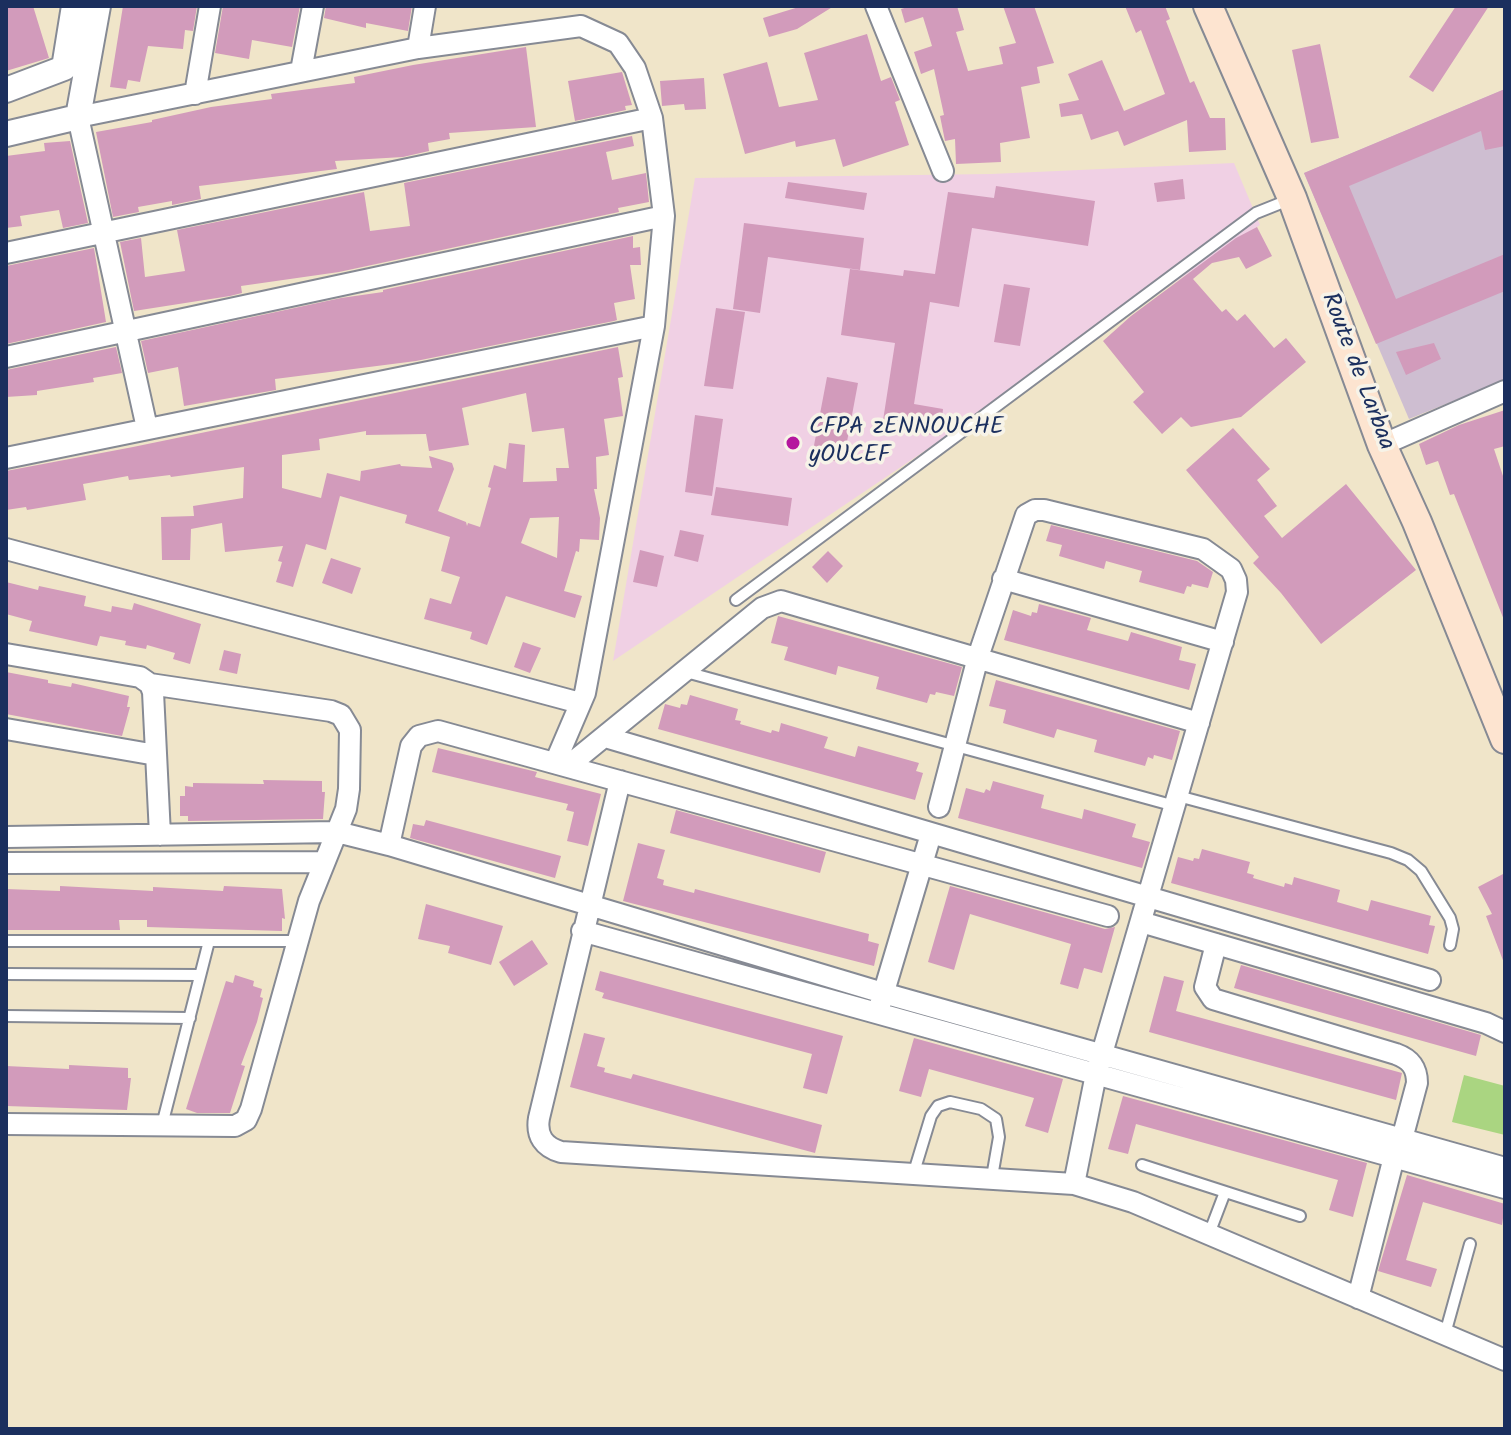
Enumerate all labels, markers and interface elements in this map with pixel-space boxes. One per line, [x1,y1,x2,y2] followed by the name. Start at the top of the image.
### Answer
[1313,289,1399,455] street label: Route de Larbaa
[809,415,1004,471] place label: CFPA zENNOUCHE yOUCEF
[784,434,802,452] marker: CFPA zENNOUCHE yOUCEF

